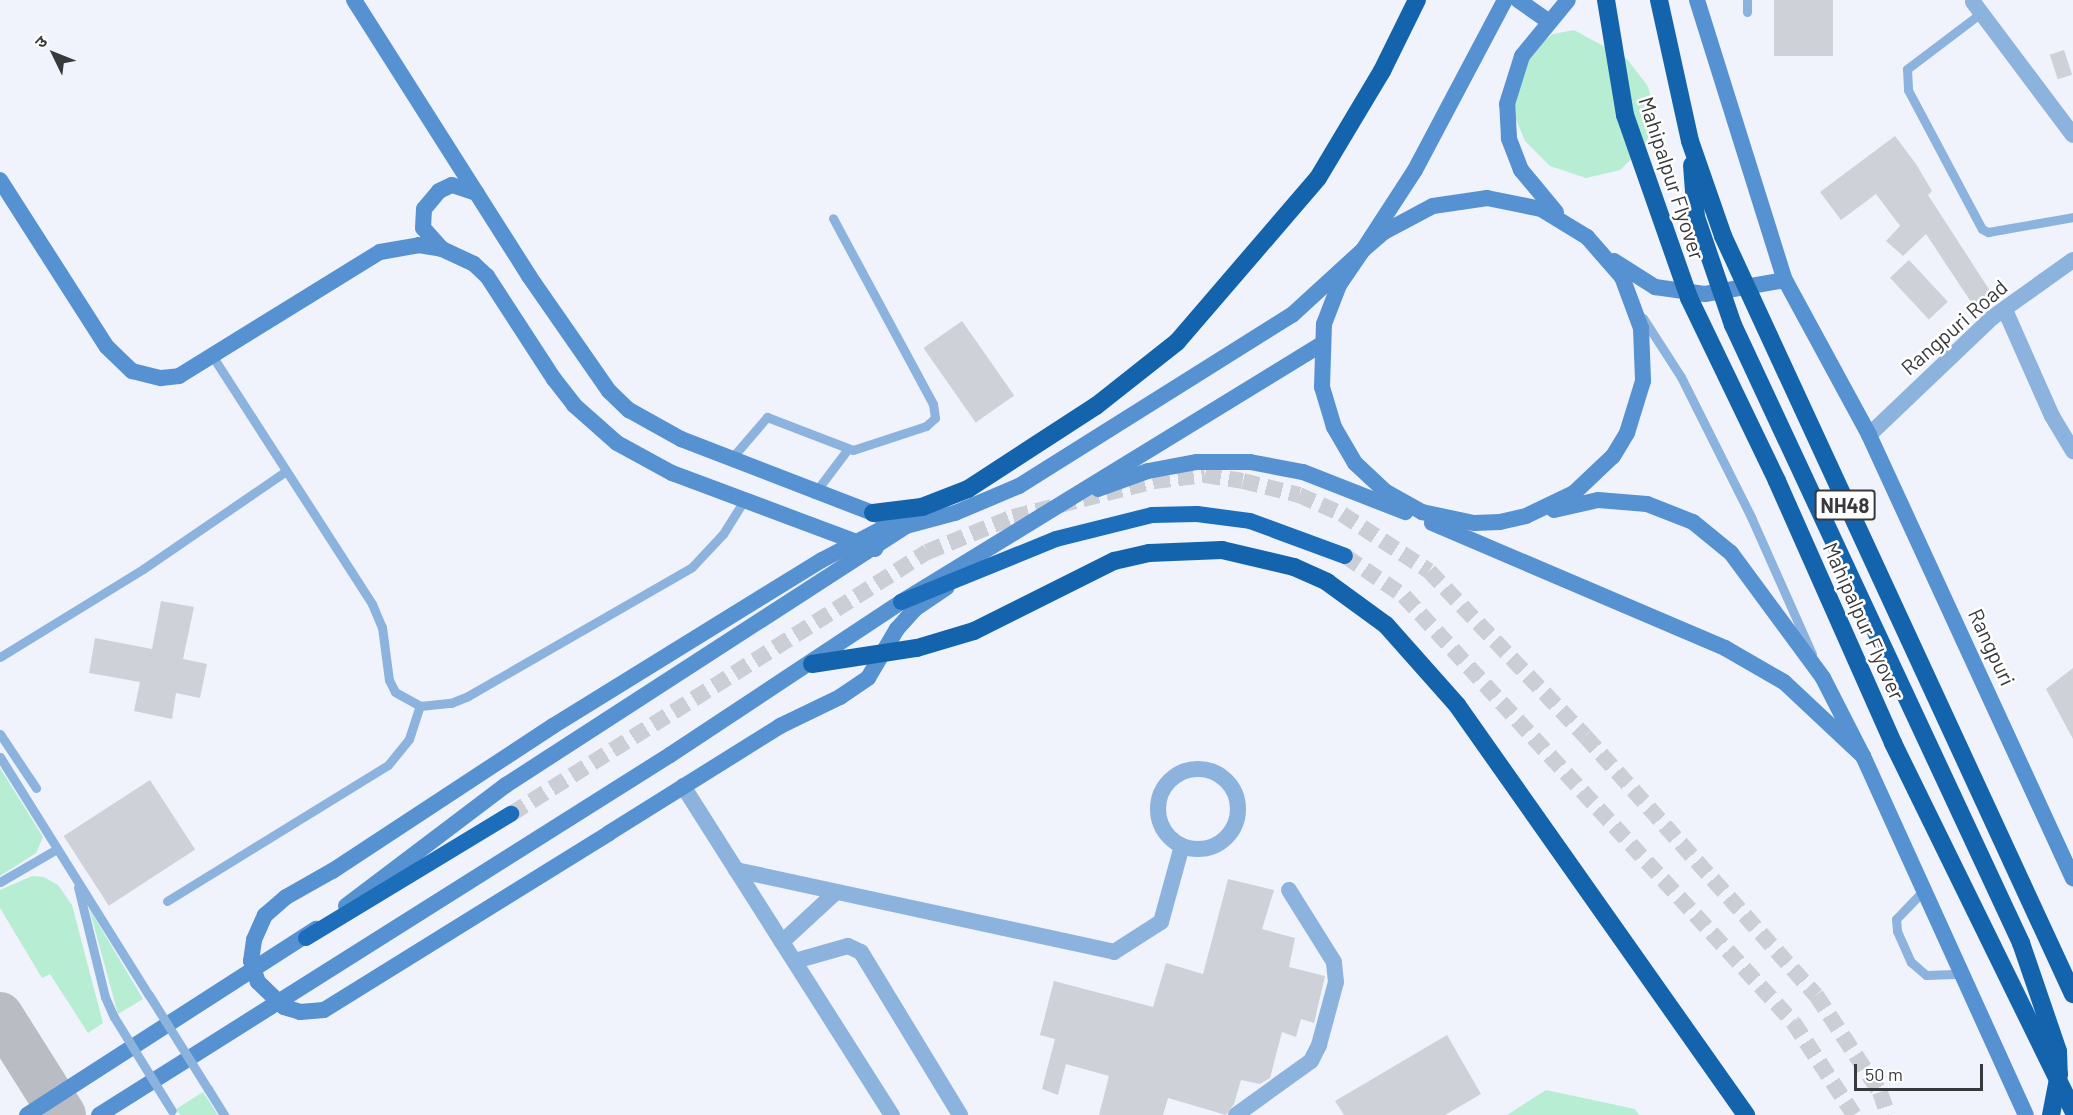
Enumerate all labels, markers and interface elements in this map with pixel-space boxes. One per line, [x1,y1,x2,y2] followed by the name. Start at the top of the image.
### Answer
[24,24,84,84] north arrow
[30,31,51,51] text: उ
[1634,93,1710,263] street label: Mahipalpur Flyover
[1896,274,2012,380] street label: Rangpuri Road
[1814,488,1876,522] road number: NH48
[1818,538,1910,704] street label: Mahipalpur Flyover
[1963,605,2021,689] street label: Rangpuri
[1857,1052,1986,1090] scale bar
[1865,1063,1903,1085] text: 50 m

